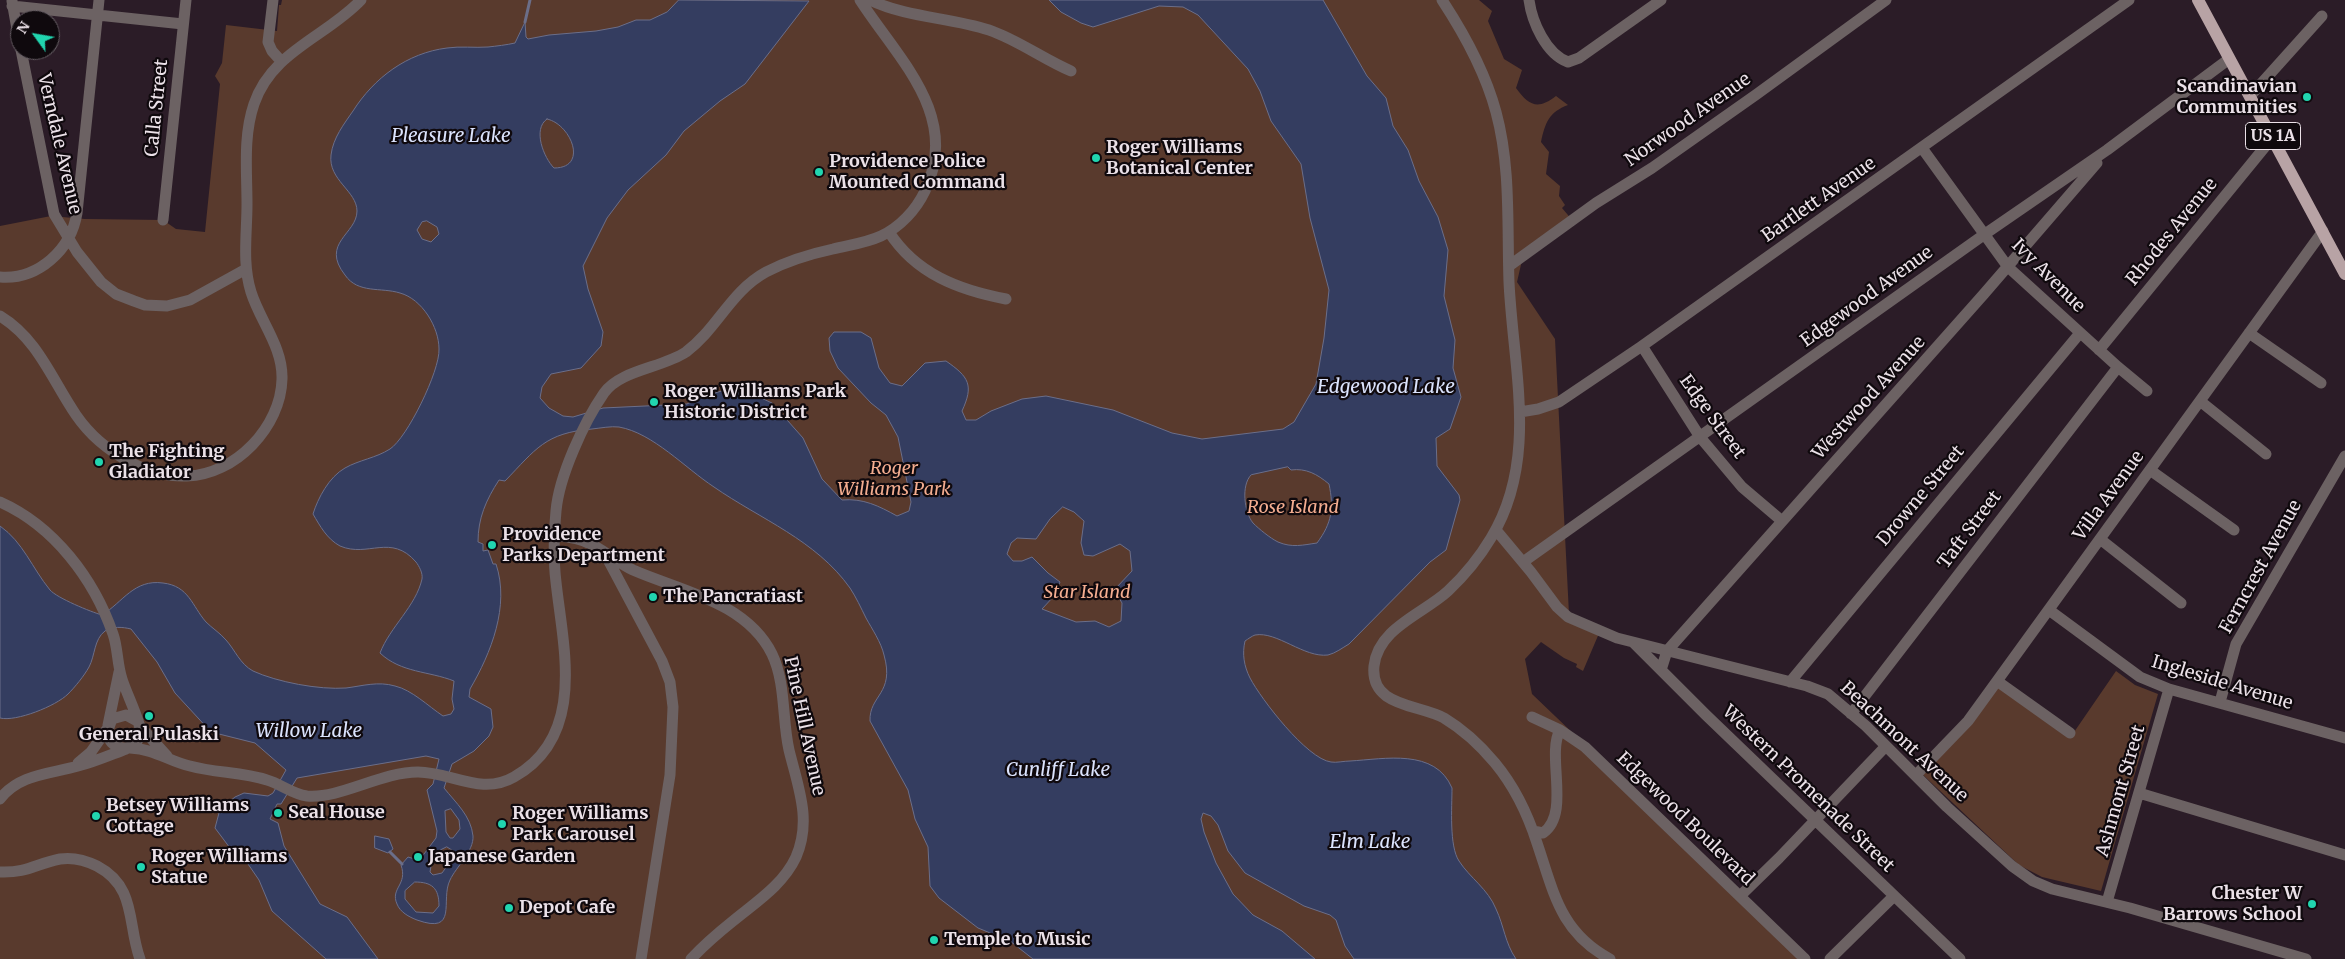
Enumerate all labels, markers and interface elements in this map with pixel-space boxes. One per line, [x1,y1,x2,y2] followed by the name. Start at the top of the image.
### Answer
[10,10,60,60] north arrow
[13,18,34,37] text: N
[141,58,173,158] street label: Calla Street
[1621,69,1755,171] street label: Norwood Avenue
[32,72,86,216] street label: Verndale Avenue
[2176,76,2297,118] place label: Scandinavian Communities
[2301,91,2313,103] marker: Scandinavian Communities
[2246,122,2300,150] road number: US 1A
[391,126,511,148] water label: Pleasure Lake
[1106,137,1253,180] place label: Roger Williams Botanical Center
[829,151,1005,193] place label: Providence Police Mounted Command
[1090,152,1102,164] marker: Roger Williams Botanical Center
[1758,153,1880,247] street label: Bartlett Avenue
[813,166,825,178] marker: Providence Police Mounted Command
[2122,174,2222,290] street label: Rhodes Avenue
[2007,235,2089,317] street label: Ivy Avenue
[1797,242,1937,352] street label: Edgewood Avenue
[1808,332,1930,464] street label: Westwood Avenue
[1674,371,1750,463] street label: Edge Street
[1317,377,1455,399] water label: Edgewood Lake
[664,381,846,424] place label: Roger Williams Park Historic District
[648,396,660,408] marker: Roger Williams Park Historic District
[109,441,225,484] place label: The Fighting Gladiator
[1873,441,1969,551] street label: Drowne Street
[2069,447,2149,545] street label: Villa Avenue
[93,456,105,468] marker: The Fighting Gladiator
[837,458,951,500] park label: Roger Williams Park
[1934,487,2006,573] street label: Taft Street
[2215,496,2307,638] street label: Ferncrest Avenue
[1247,497,1339,519] park label: Rose Island
[502,524,665,566] place label: Providence Parks Department
[486,539,498,551] marker: Providence Parks Department
[1043,582,1131,604] park label: Star Island
[663,586,803,608] place label: The Pancratiast
[647,591,659,603] marker: The Pancratiast
[2149,651,2295,715] street label: Ingleside Avenue
[779,654,829,798] street label: Pine Hill Avenue
[1836,677,1972,807] street label: Beachmont Avenue
[1718,701,1898,877] street label: Western Promenade Street
[143,710,155,722] marker: General Pulaski
[256,721,362,743] water label: Willow Lake
[2092,723,2150,859] street label: Ashmont Street
[79,724,219,746] place label: General Pulaski
[1612,748,1758,890] street label: Edgewood Boulevard
[1006,760,1110,782] water label: Cunliff Lake
[106,795,249,838] place label: Betsey Williams Cottage
[288,802,385,824] place label: Seal House
[512,803,649,846] place label: Roger Williams Park Carousel
[272,807,284,819] marker: Seal House
[90,810,102,822] marker: Betsey Williams Cottage
[496,818,508,830] marker: Roger Williams Park Carousel
[1330,832,1410,854] water label: Elm Lake
[151,846,288,889] place label: Roger Williams Statue
[428,846,575,868] place label: Japanese Garden
[412,851,424,863] marker: Japanese Garden
[135,861,147,873] marker: Roger Williams Statue
[2163,883,2302,926] place label: Chester W Barrows School
[519,897,615,919] place label: Depot Cafe
[2306,898,2318,910] marker: Chester W Barrows School
[503,902,515,914] marker: Depot Cafe
[944,929,1090,951] place label: Temple to Music
[928,934,940,946] marker: Temple to Music

